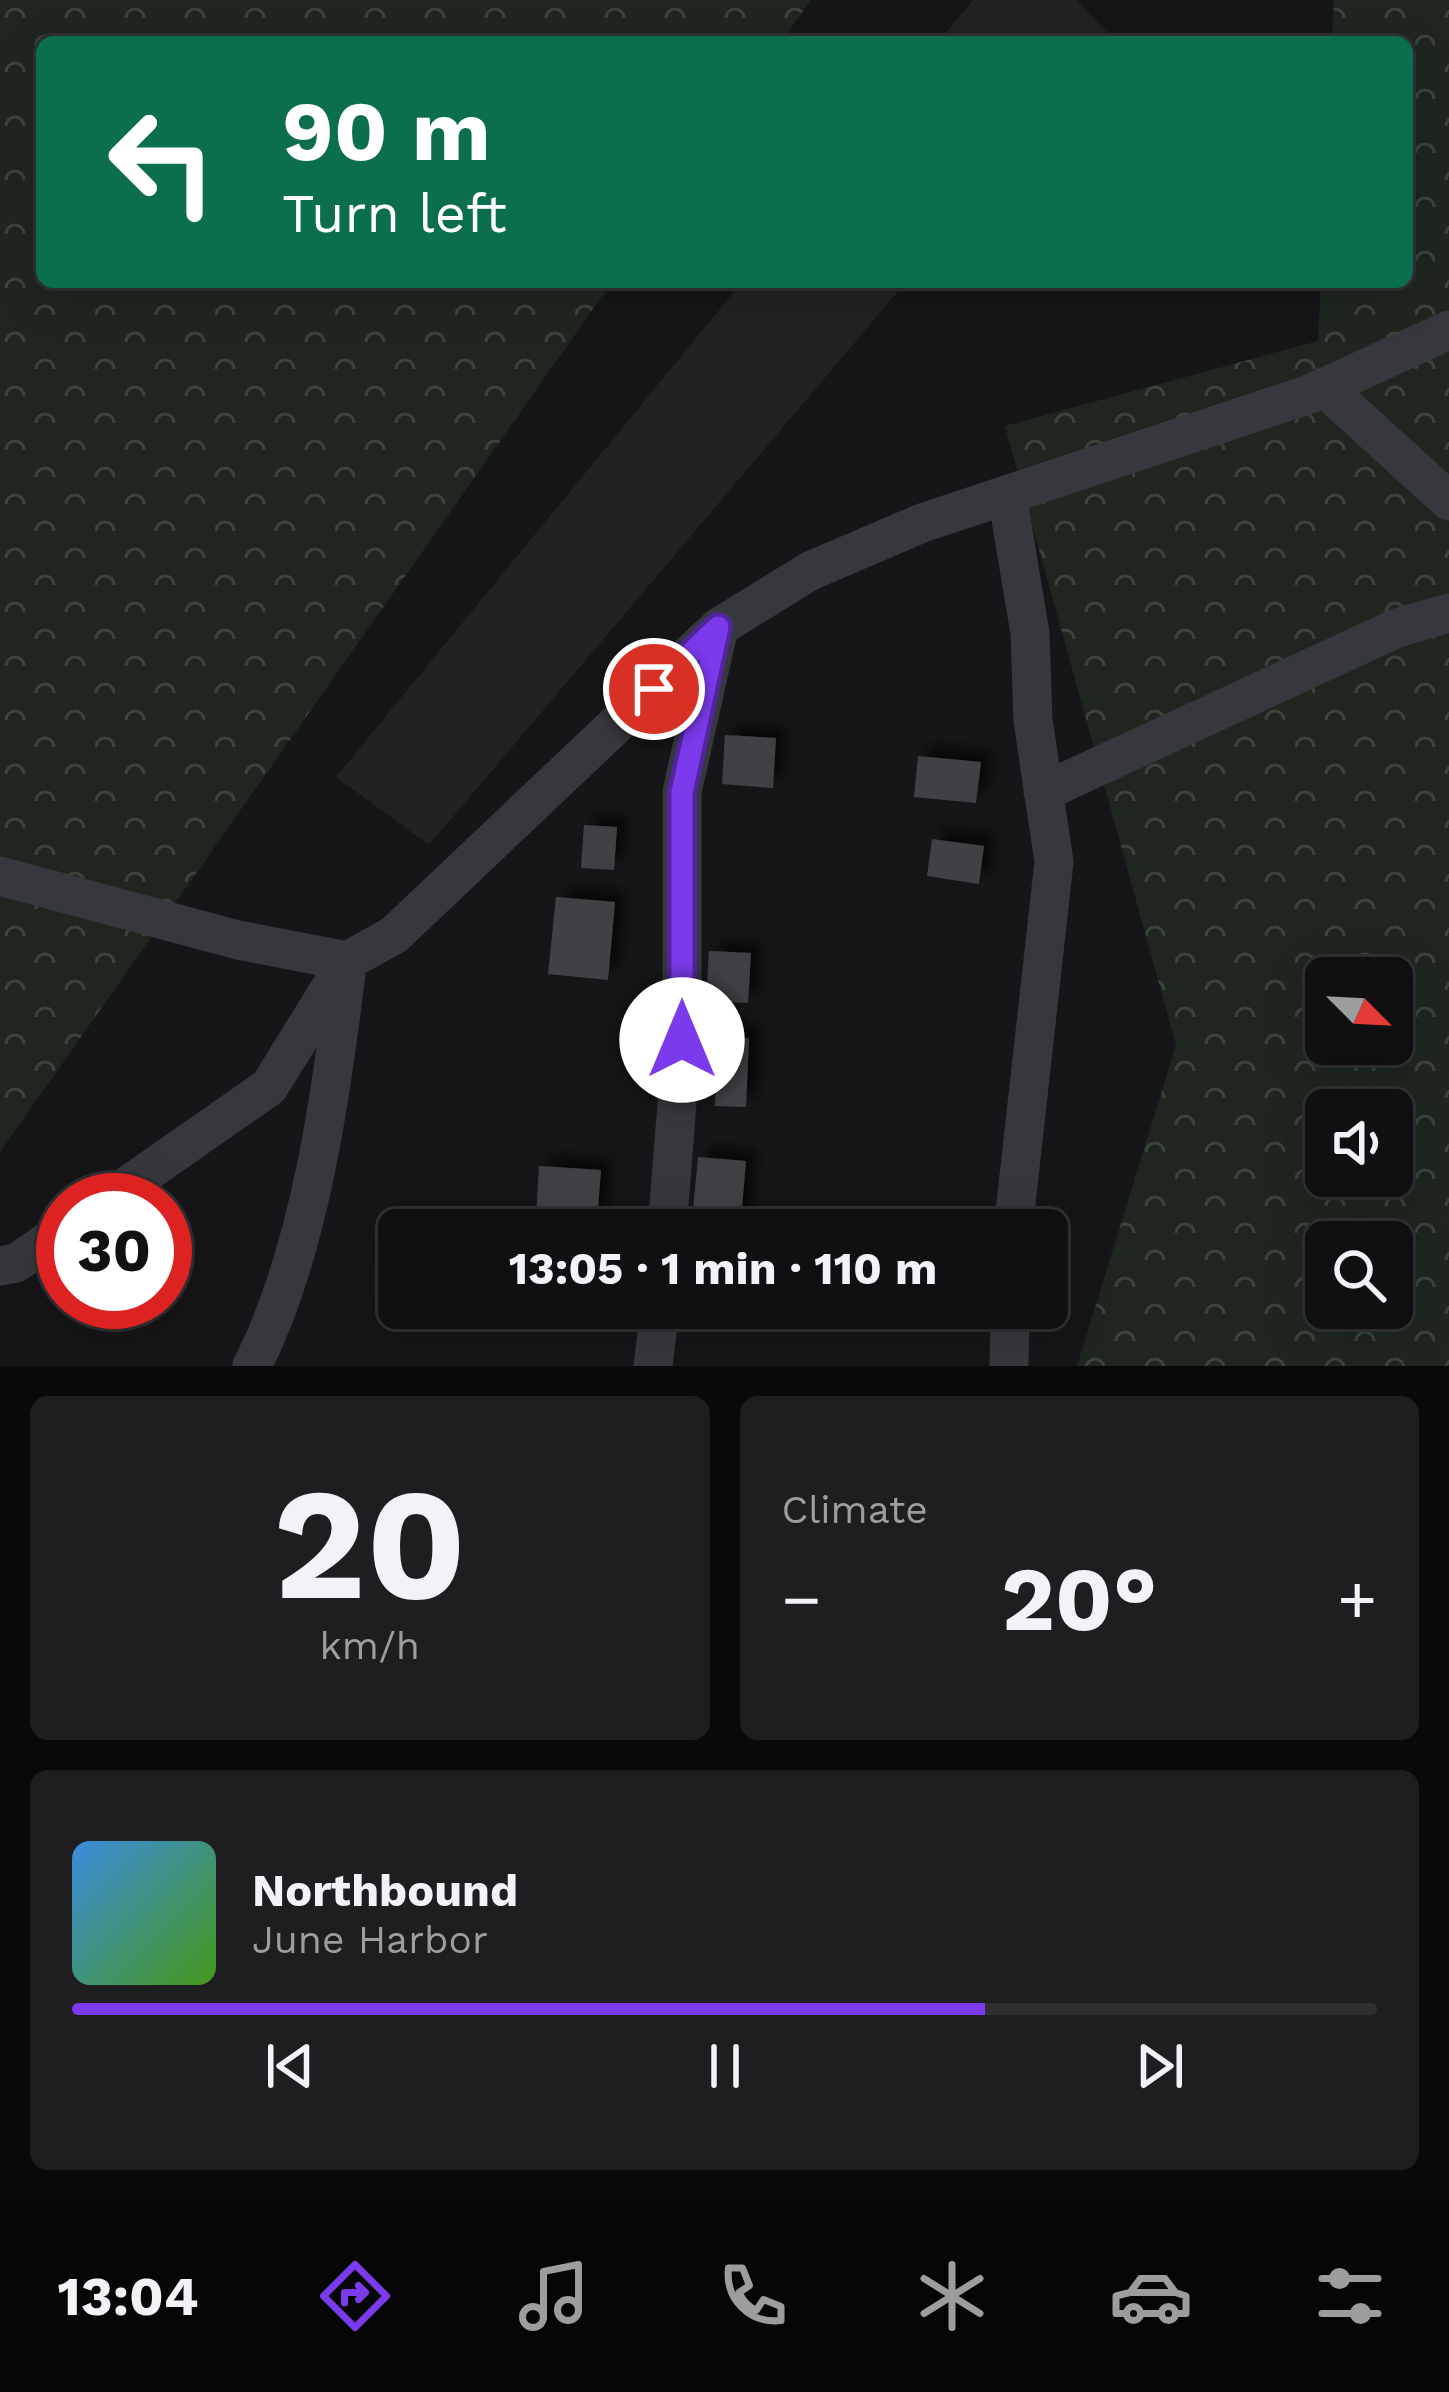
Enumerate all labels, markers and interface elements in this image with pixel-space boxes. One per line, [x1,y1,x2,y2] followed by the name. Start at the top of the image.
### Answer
[282,82,491,180] text: 90 m
[84,84,240,240] icon: left
[282,182,507,245] text: Turn left
[603,638,705,740] pin
[621,656,687,722] icon: arrive
[1305,957,1413,1065] north arrow
[1305,957,1413,1329] map controls
[619,977,745,1103] position arrow
[1305,1089,1413,1197] button: sound
[36,1173,192,1329] speed limit sign: 30
[1305,1221,1413,1329] button: search
[509,1242,937,1295] text: 13:05 · 1 min · 110 m
[273,1453,466,1636] text: 20
[782,1487,928,1532] text: Climate
[1001,1546,1157,1652] text: 20°
[782,1561,821,1638] text: −
[1337,1561,1377,1638] text: +
[320,1623,420,1668] text: km/h
[252,1864,518,1917] text: Northbound
[252,1917,488,1962] text: June Harbor
[257,2033,323,2099] icon: previous
[692,2033,758,2099] icon: pause
[1127,2033,1193,2099] icon: next
[313,2254,397,2338] icon: directions
[512,2254,596,2338] icon: music
[711,2254,795,2338] icon: phone
[910,2254,994,2338] icon: climate
[1109,2254,1193,2338] icon: car
[1308,2254,1392,2338] icon: filters
[57,2265,199,2328] text: 13:04

